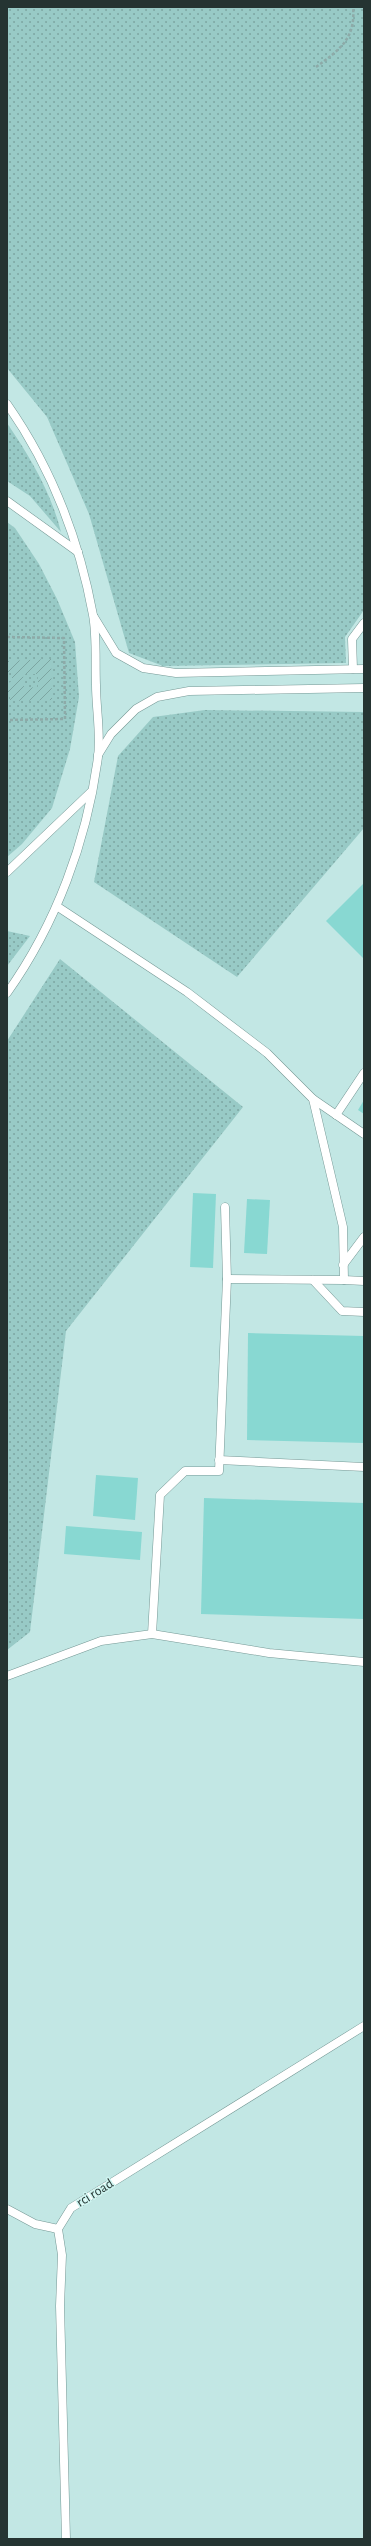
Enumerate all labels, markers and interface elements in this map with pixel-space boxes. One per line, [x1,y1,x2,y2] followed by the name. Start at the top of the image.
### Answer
[74,2176,116,2210] street label: rci road

